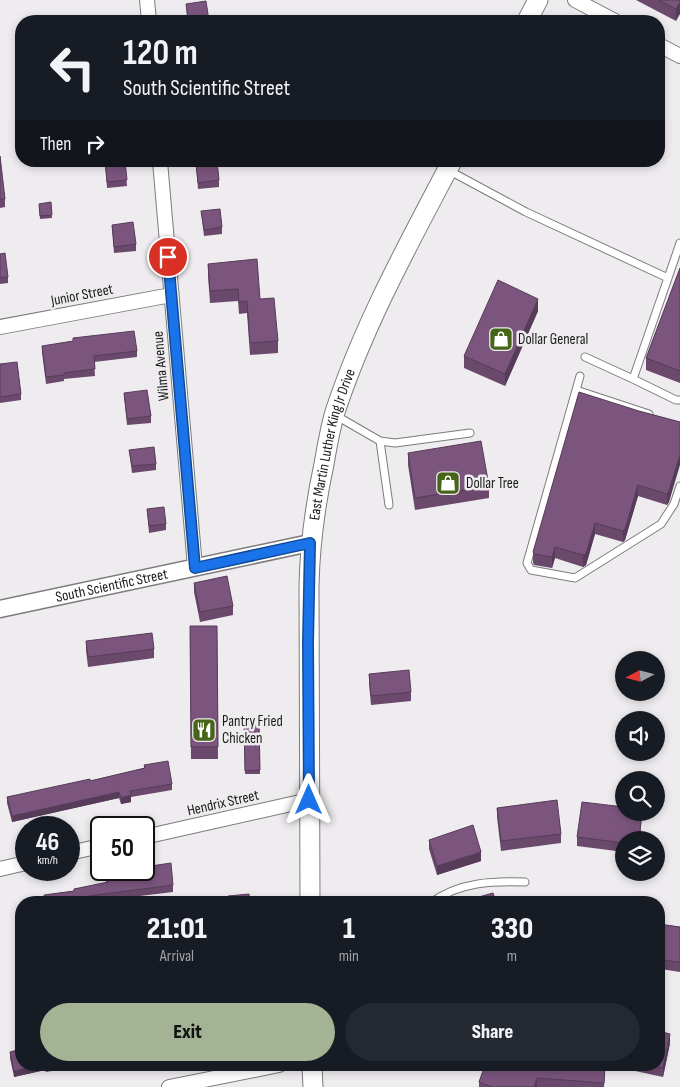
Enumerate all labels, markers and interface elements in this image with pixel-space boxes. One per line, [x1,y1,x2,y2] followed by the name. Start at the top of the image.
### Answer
[123,32,198,75] text: 120 m
[40,35,105,100] icon: left
[123,75,290,102] text: South Scientific Street
[81,130,109,158] icon: right
[40,133,71,156] text: Then
[147,236,189,278] pin
[154,243,182,271] icon: arrive
[48,280,115,311] street label: Junior Street
[488,326,514,352] shop icon: Dollar General
[148,330,174,402] street label: Wilma Avenue
[518,330,588,349] place label: Dollar General
[305,366,359,521] street label: East Martin Luther King Jr Drive
[435,470,461,496] shop icon: Dollar Tree
[466,474,519,493] place label: Dollar Tree
[54,564,170,606] street label: South Scientific Street
[615,651,665,701] north arrow
[615,651,665,881] map controls
[615,711,665,761] button: sound
[222,712,283,748] place label: Pantry Fried Chicken
[191,717,217,743] restaurant icon: Pantry Fried Chicken
[615,771,665,821] button: search
[282,773,334,825] position arrow
[185,785,261,820] street label: Hendrix Street
[90,816,155,881] speed limit sign: 50
[36,827,59,858] text: 46
[615,831,665,881] button: layers
[37,853,58,868] text: km/h
[147,911,207,947] text: 21:01
[343,911,355,947] text: 1
[491,911,533,947] text: 330
[160,947,194,966] text: Arrival
[339,947,359,966] text: min
[507,947,517,966] text: m
[40,1003,335,1061] button: Exit
[345,1003,640,1061] button: Share

